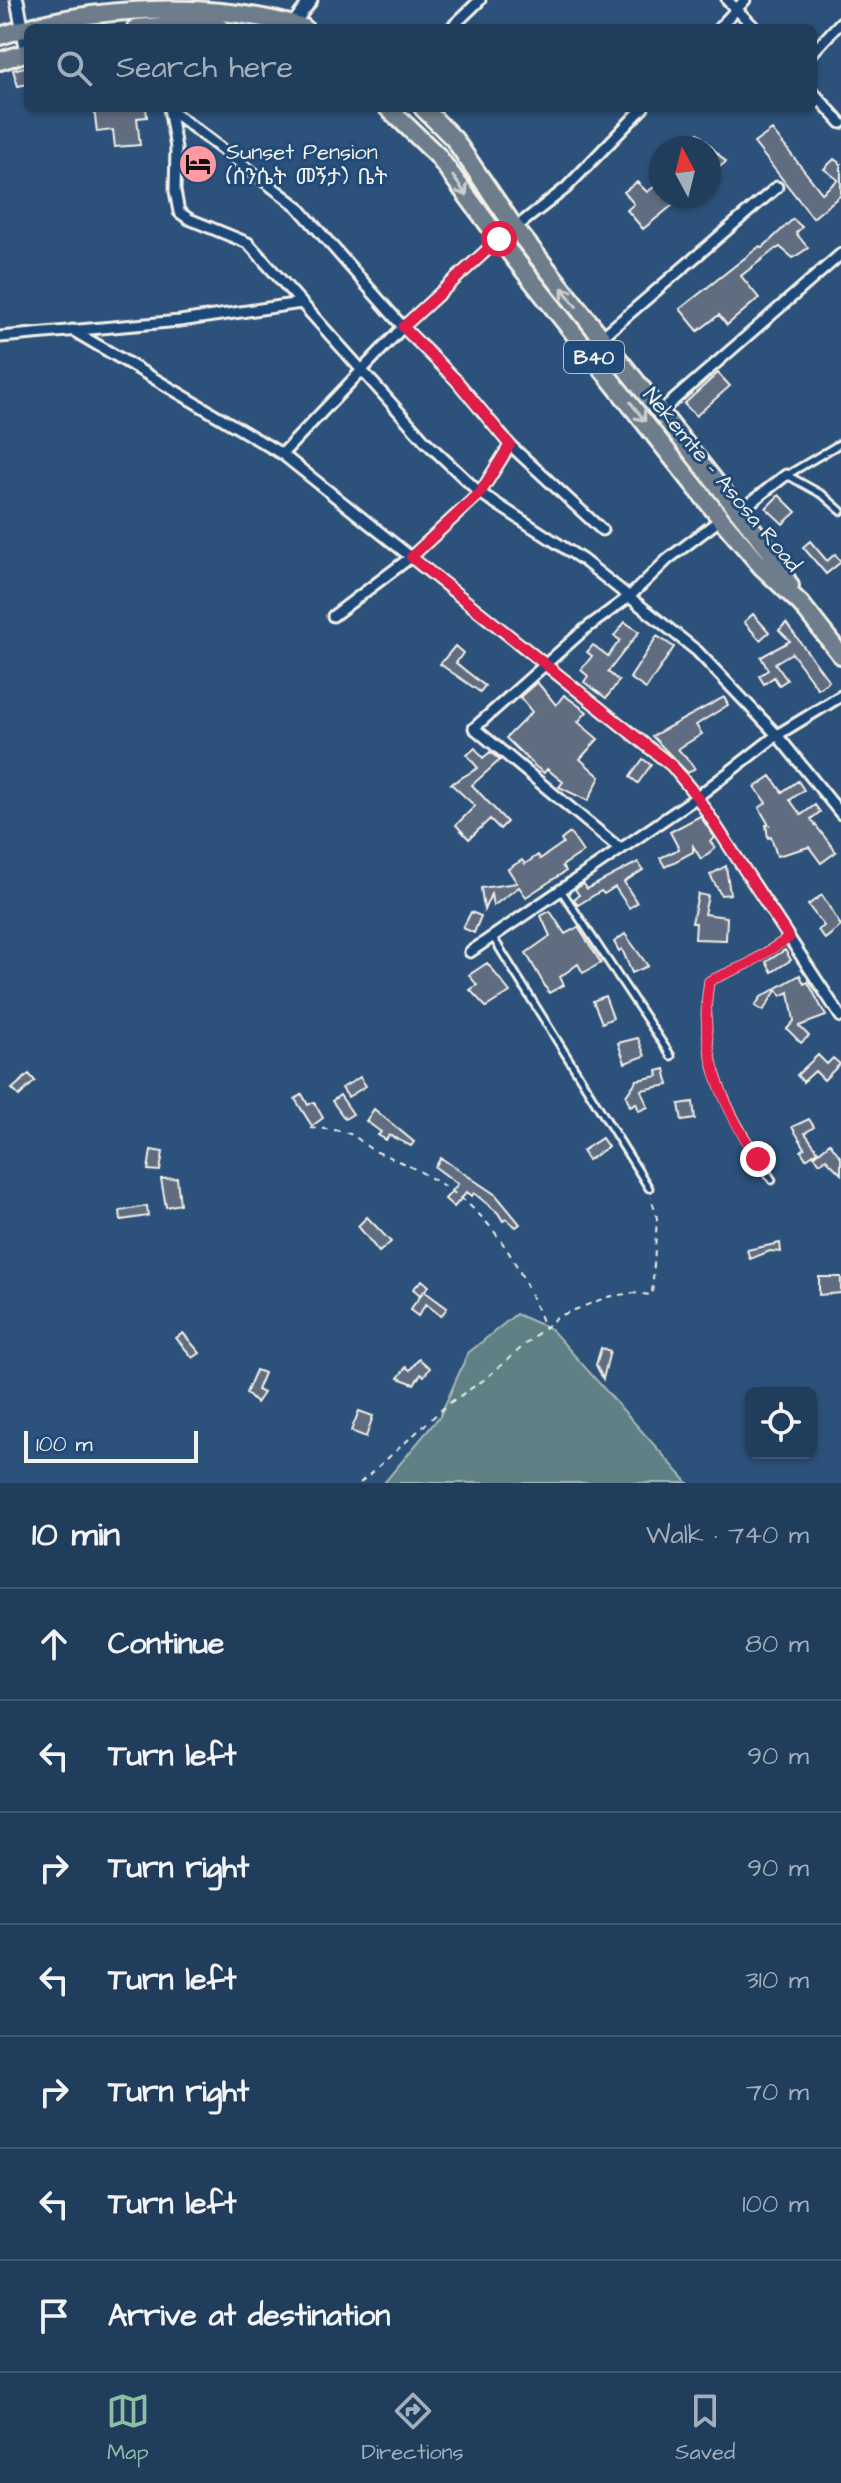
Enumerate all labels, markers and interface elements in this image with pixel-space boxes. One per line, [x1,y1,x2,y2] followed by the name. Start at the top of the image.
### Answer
[24,24,817,112] search box
[52,46,96,90] icon: search
[116,47,293,89] text: Search here
[649,136,721,208] north arrow
[226,137,388,193] place label: Sunset Pension (ሰንሴት መኝታ) ቤት
[177,143,219,185] hotel icon: Sunset Pension (ሰንሴት መኝታ) ቤት
[452,174,468,196] one-way arrow
[481,221,517,257] route start
[560,287,577,308] one-way arrow
[564,341,624,373] road number: B40
[635,381,808,579] street label: Nekemte - Asosa Road
[629,401,646,422] one-way arrow
[740,1141,776,1177] route end
[745,1387,817,1459] map controls
[745,1387,817,1459] button: locate
[24,1427,198,1463] scale bar
[36,1429,93,1460] text: 100 m
[32,1511,120,1559] text: 10 min
[646,1517,809,1553] text: Walk · 740 m
[32,1622,76,1666] icon: ahead
[108,1623,224,1665] text: Continue
[745,1626,809,1662] text: 80 m
[32,1734,76,1778] icon: left
[108,1735,236,1777] text: Turn left
[747,1738,809,1774] text: 90 m
[32,1846,76,1890] icon: right
[108,1847,249,1889] text: Turn right
[747,1850,809,1886] text: 90 m
[32,1958,76,2002] icon: left
[108,1959,236,2001] text: Turn left
[745,1962,809,1998] text: 310 m
[32,2070,76,2114] icon: right
[108,2071,249,2113] text: Turn right
[746,2074,809,2110] text: 70 m
[32,2182,76,2226] icon: left
[108,2183,236,2225] text: Turn left
[742,2186,809,2222] text: 100 m
[32,2294,76,2338] icon: arrive
[108,2295,390,2337] text: Arrive at destination
[106,2389,150,2468] tab: Map
[361,2389,464,2468] tab: Directions
[675,2389,735,2468] tab: Saved

